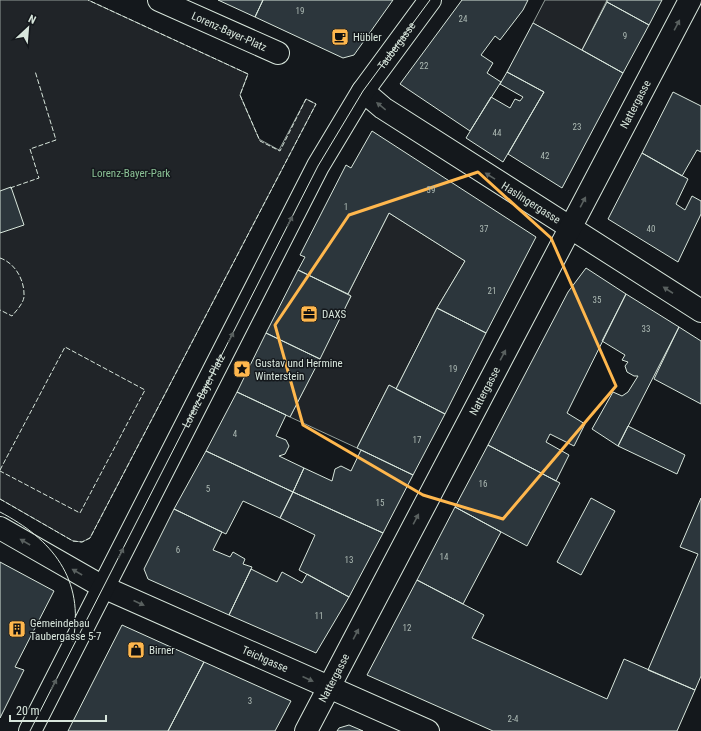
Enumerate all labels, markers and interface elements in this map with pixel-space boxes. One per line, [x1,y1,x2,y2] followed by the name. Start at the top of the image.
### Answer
[296,6,304,16] house number: 19
[8,8,48,48] north arrow
[189,9,269,54] street label: Lorenz-Bayer-Platz
[26,12,38,27] text: N
[459,14,468,24] house number: 24
[673,19,680,31] one-way arrow
[375,20,419,72] street label: Taubergasse
[330,27,350,47] cafe icon: Hübler
[353,31,382,44] place label: Hübler
[623,31,627,41] house number: 9
[420,61,429,71] house number: 22
[618,78,654,131] street label: Nattergasse
[375,101,386,110] one-way arrow
[573,122,581,132] house number: 23
[493,128,502,138] house number: 44
[541,151,550,161] house number: 42
[92,167,170,180] park label: Lorenz-Bayer-Park
[485,172,495,180] one-way arrow
[499,179,563,227] street label: Haslingergasse
[427,185,435,195] house number: 39
[580,197,586,208] one-way arrow
[344,202,348,212] house number: 1
[287,216,293,227] one-way arrow
[480,224,489,234] house number: 37
[647,224,655,234] house number: 40
[488,286,496,296] house number: 21
[662,287,674,294] one-way arrow
[593,295,602,305] house number: 35
[299,304,319,324] office icon: DAXS
[322,308,347,321] place label: DAXS
[642,324,650,334] house number: 33
[228,331,234,343] one-way arrow
[500,349,506,360] one-way arrow
[180,352,228,430] street label: Lorenz-Bayer-Platz
[255,357,343,383] place label: Gustav und Hermine Winterstein
[232,359,252,379] place icon: Gustav und Hermine Winterstein
[449,364,457,374] house number: 19
[467,365,503,418] street label: Nattergasse
[233,429,238,439] house number: 4
[413,435,422,445] house number: 17
[479,479,487,489] house number: 16
[206,484,211,494] house number: 5
[376,498,385,508] house number: 15
[413,513,420,525] one-way arrow
[19,539,31,546] one-way arrow
[176,545,180,555] house number: 6
[118,547,124,558] one-way arrow
[440,552,449,562] house number: 14
[345,555,353,565] house number: 13
[71,569,83,576] one-way arrow
[133,600,144,606] one-way arrow
[315,611,323,621] house number: 11
[30,617,102,643] place label: Gemeindebau Taubergasse 5-7
[7,619,27,639] building icon: Gemeindebau Taubergasse 5-7
[403,623,412,633] house number: 12
[353,629,359,640] one-way arrow
[126,640,146,660] shop icon: Birner
[240,643,290,675] street label: Teichgasse
[149,644,175,657] place label: Birner
[316,652,352,705] street label: Nattergasse
[303,676,314,682] one-way arrow
[51,678,57,689] one-way arrow
[248,696,252,706] house number: 3
[10,697,106,723] scale bar
[16,704,40,718] text: 20 m
[507,714,519,724] house number: 2-4

